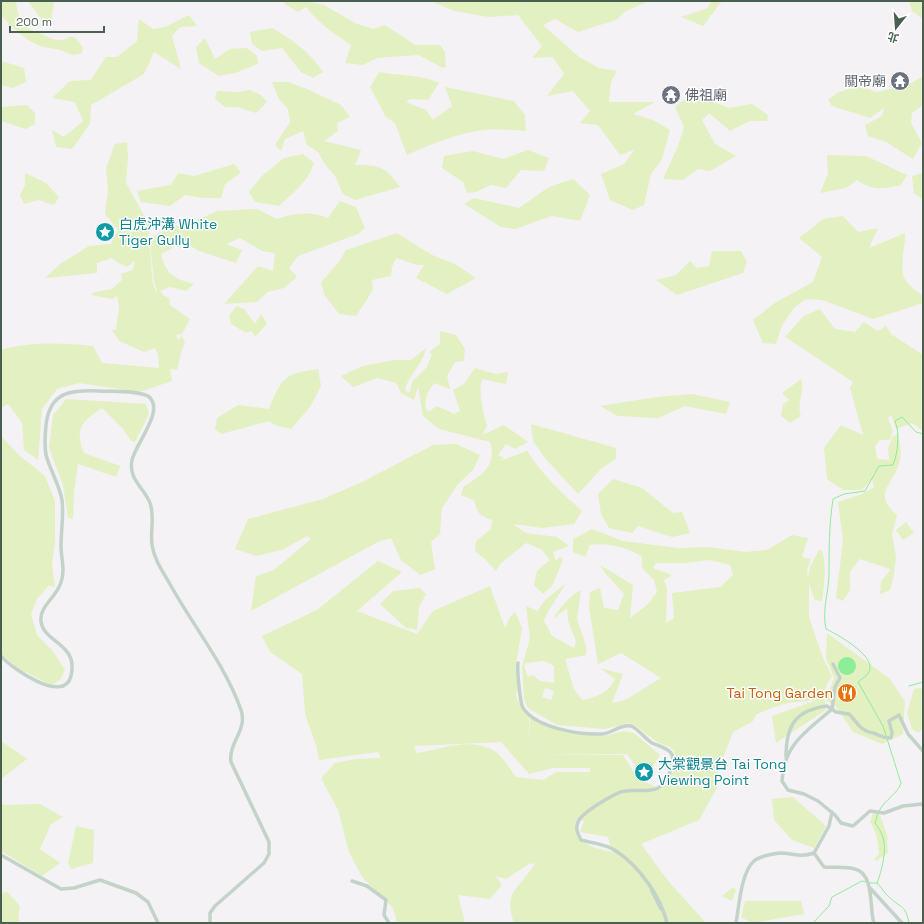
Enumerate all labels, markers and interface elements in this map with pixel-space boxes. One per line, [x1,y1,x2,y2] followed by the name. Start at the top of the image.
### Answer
[10,8,104,34] scale bar
[876,8,916,48] north arrow
[16,14,52,30] text: 200 m
[886,29,900,46] text: 北
[889,70,911,92] temple icon: 關帝廟
[844,72,886,90] place label: 關帝廟
[660,84,682,106] temple icon: 佛祖廟
[685,86,727,104] place label: 佛祖廟
[119,215,217,249] place label: 白虎沖溝 White Tiger Gully
[94,221,116,243] place icon: 白虎沖溝 White Tiger Gully
[836,682,858,704] restaurant icon: Tai Tong Garden
[726,684,833,702] place label: Tai Tong Garden
[658,755,786,789] place label: 大棠觀景台 Tai Tong Viewing Point
[633,761,655,783] place icon: 大棠觀景台 Tai Tong Viewing Point

